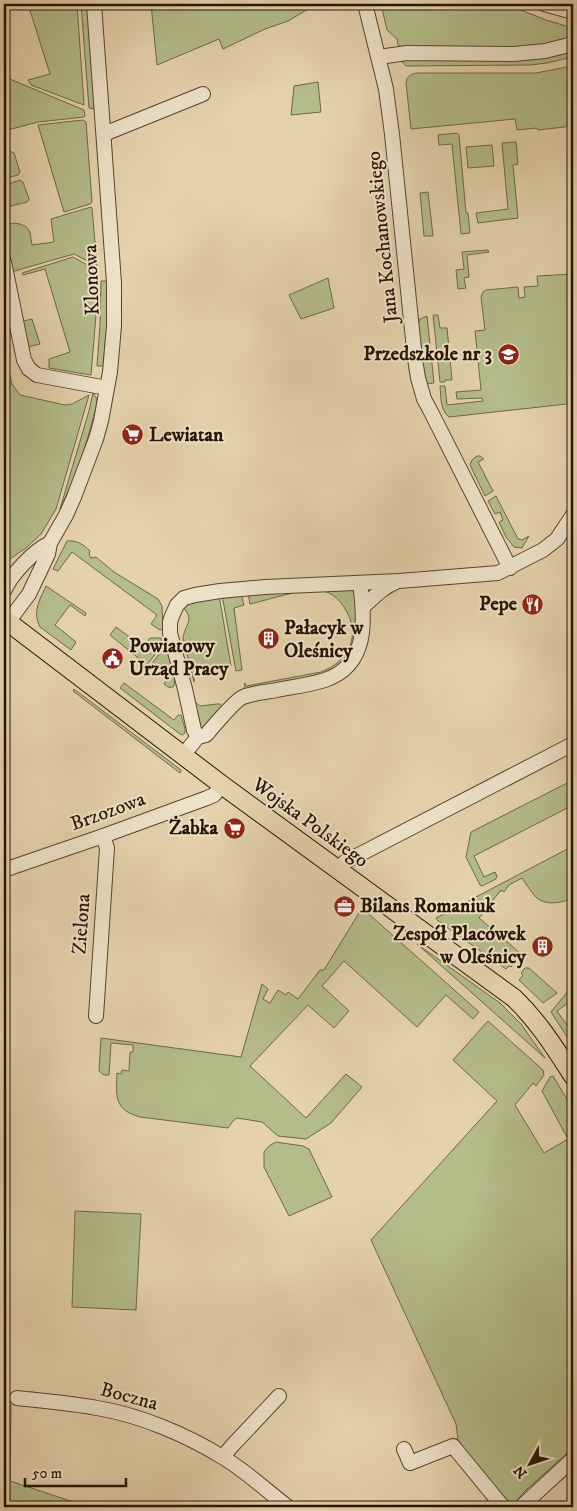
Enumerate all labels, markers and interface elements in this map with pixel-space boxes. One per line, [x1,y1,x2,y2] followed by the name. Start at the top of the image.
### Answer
[362,150,405,326] street label: Jana Kochanowskiego
[78,244,106,316] street label: Klonowa
[363,342,492,367] place label: Przedszkole nr 3
[496,342,520,366] school or university icon: Przedszkole nr 3
[121,423,145,447] supermarket icon: Lewiatan
[149,423,224,448] place label: Lewiatan
[479,592,518,617] place label: Pepe
[521,592,545,616] restaurant icon: Pepe
[284,616,364,664] place label: Pałacyk w Oleśnicy
[256,627,280,651] building icon: Pałacyk w Oleśnicy
[129,634,229,682] place label: Powiatowy Urząd Pracy
[101,646,125,670] public building icon: Powiatowy Urząd Pracy
[246,772,373,874] street label: Wojska Polskiego
[67,787,149,837] street label: Brzozowa
[169,815,219,841] place label: Żabka
[222,816,246,840] supermarket icon: Żabka
[67,892,97,955] street label: Zielona
[332,894,356,918] office icon: Bilans Romaniuk
[360,894,496,919] place label: Bilans Romaniuk
[393,922,527,970] place label: Zespół Placówek w Oleśnicy
[530,934,554,958] building icon: Zespół Placówek w Oleśnicy
[97,1377,161,1417] street label: Boczna
[504,1438,554,1488] north arrow
[25,1456,126,1488] scale bar
[510,1461,531,1482] text: N
[32,1464,62,1483] text: 50 m

